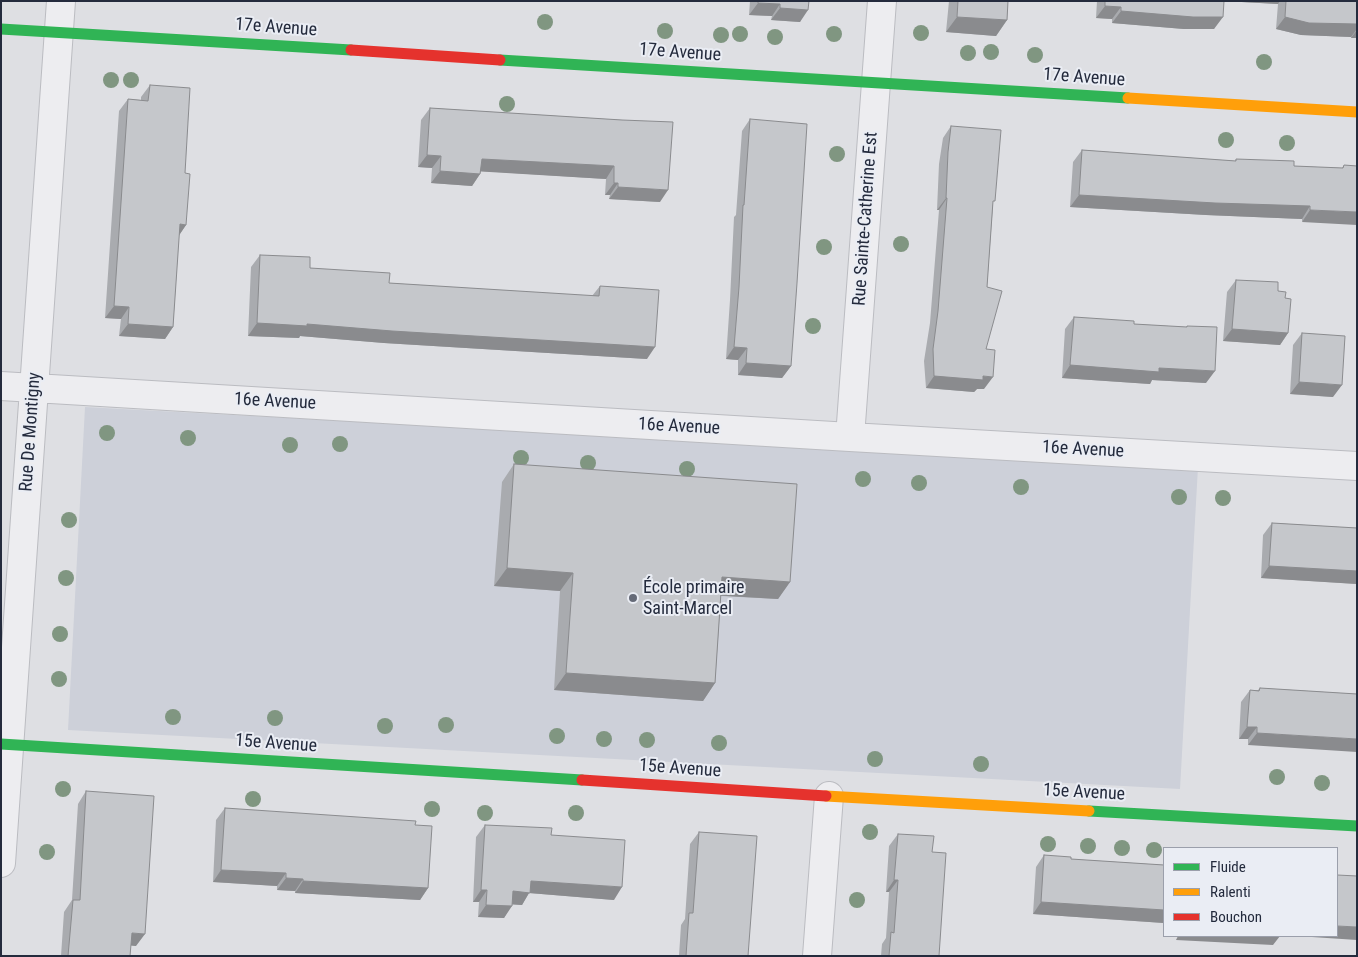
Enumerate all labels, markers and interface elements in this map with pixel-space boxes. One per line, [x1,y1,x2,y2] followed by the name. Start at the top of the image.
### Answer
[234,14,318,42] street label: 17e Avenue
[638,39,722,67] street label: 17e Avenue
[1042,64,1126,92] street label: 17e Avenue
[849,131,883,307] street label: Rue Sainte-Catherine Est
[16,372,46,492] street label: Rue De Montigny
[233,389,317,415] street label: 16e Avenue
[637,414,721,440] street label: 16e Avenue
[1041,437,1125,463] street label: 16e Avenue
[643,577,744,620] place label: École primaire Saint-Marcel
[627,592,639,604] marker: École primaire Saint-Marcel
[234,730,318,758] street label: 15e Avenue
[638,755,722,783] street label: 15e Avenue
[1042,780,1126,806] street label: 15e Avenue
[1163,847,1338,937] legend
[1210,858,1246,876] text: Fluide
[1210,883,1251,901] text: Ralenti
[1210,908,1262,926] text: Bouchon

